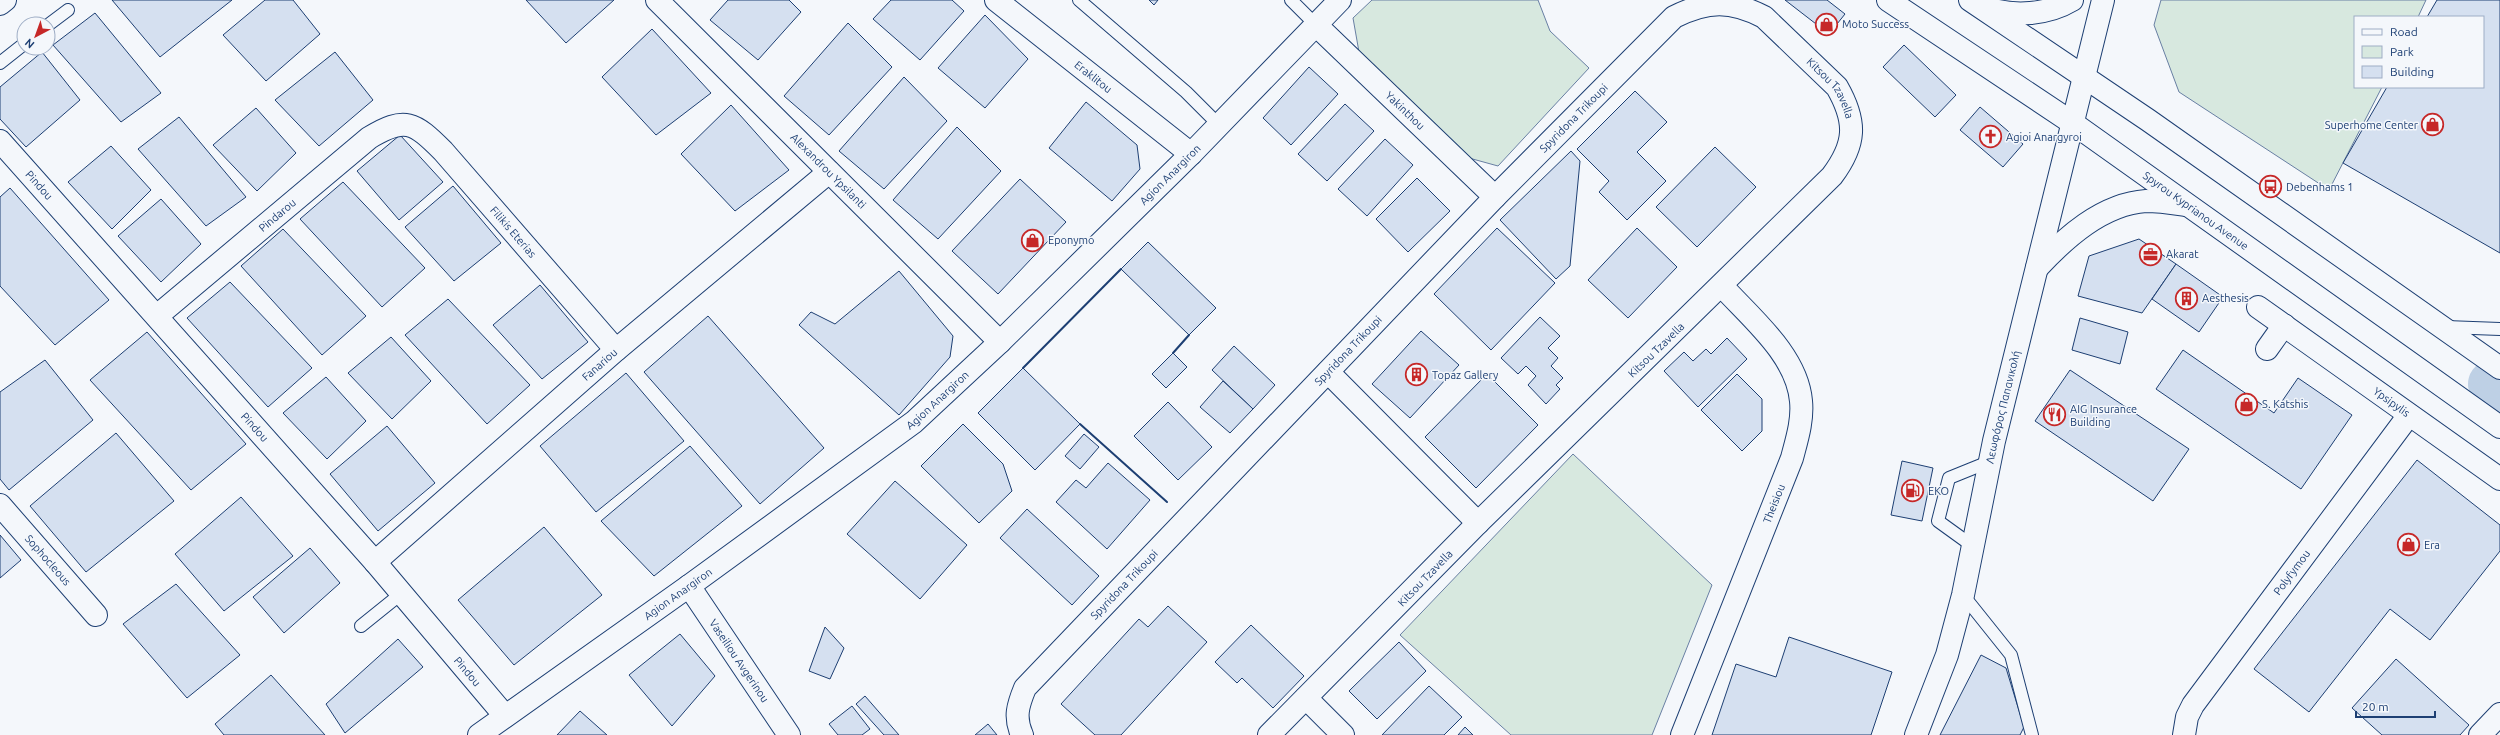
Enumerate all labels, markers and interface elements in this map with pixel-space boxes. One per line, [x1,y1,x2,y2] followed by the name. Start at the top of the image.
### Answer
[1814,11,1840,37] shop icon: Moto Success
[16,16,56,56] north arrow
[2354,16,2484,88] legend
[1842,18,1909,30] place label: Moto Success
[2390,25,2418,38] text: Road
[22,36,36,51] text: N
[2390,45,2414,58] text: Park
[1804,55,1856,120] street label: Kitsou Tzavella
[1072,58,1114,95] street label: Eraklitou
[2390,65,2434,78] text: Building
[1537,81,1610,155] street label: Spyridona Trikoupi
[1383,89,1427,132] street label: Yakinthou
[2420,112,2446,138] shop icon: Superhome Center
[2325,119,2419,131] place label: Superhome Center
[1978,124,2004,150] church icon: Agioi Anargyroi
[788,131,868,211] street label: Alexandrou Ypsilanti
[2006,131,2082,143] place label: Agioi Anargyroi
[1137,142,1203,207] street label: Agion Anargiron
[23,168,55,202] street label: Pindou
[2141,169,2251,252] street label: Spyrou Kyprianou Avenue
[2257,174,2283,200] bus stop icon: Debenhams 1
[2286,181,2354,193] place label: Debenhams 1
[256,196,298,234] street label: Pindarou
[488,204,539,260] street label: Filikis Eterias
[1020,227,1046,253] shop icon: Eponymo
[1048,234,1094,246] place label: Eponymo
[2137,241,2163,267] office icon: Akarat
[2166,248,2199,260] place label: Akarat
[2174,285,2200,311] building icon: Aesthesis
[2202,292,2249,304] place label: Aesthesis
[1312,313,1384,388] street label: Spyridona Trikoupi
[1625,320,1687,380] street label: Kitsou Tzavella
[580,346,619,383] street label: Fanariou
[1984,349,2022,465] street label: Λεωφόρος Παπανικολή
[1403,362,1429,388] building icon: Topaz Gallery
[904,368,971,432] street label: Agion Anargiron
[1432,369,1499,381] place label: Topaz Gallery
[2371,385,2412,419] street label: Ypsipylis
[2234,391,2260,417] shop icon: S. Katshis
[2262,398,2309,410] place label: S. Katshis
[2041,402,2067,428] restaurant icon: AIG Insurance Building
[2070,403,2137,428] place label: AIG Insurance Building
[239,410,271,444] street label: Pindou
[1899,478,1925,504] fuel station icon: EKO
[1761,482,1787,525] street label: Theisiou
[1928,485,1949,497] place label: EKO
[23,532,73,588] street label: Sophocleous
[2395,532,2421,558] shop icon: Era
[2424,539,2440,551] place label: Era
[1088,547,1160,622] street label: Spyridona Trikoupi
[1395,547,1455,609] street label: Kitsou Tzavella
[2271,548,2312,597] street label: Polyfymou
[642,565,714,622] street label: Agion Anargiron
[707,617,771,705] street label: Vaseiliou Avgerinou
[452,654,483,689] street label: Pindou
[2356,693,2435,719] scale bar
[2362,700,2389,713] text: 20 m

